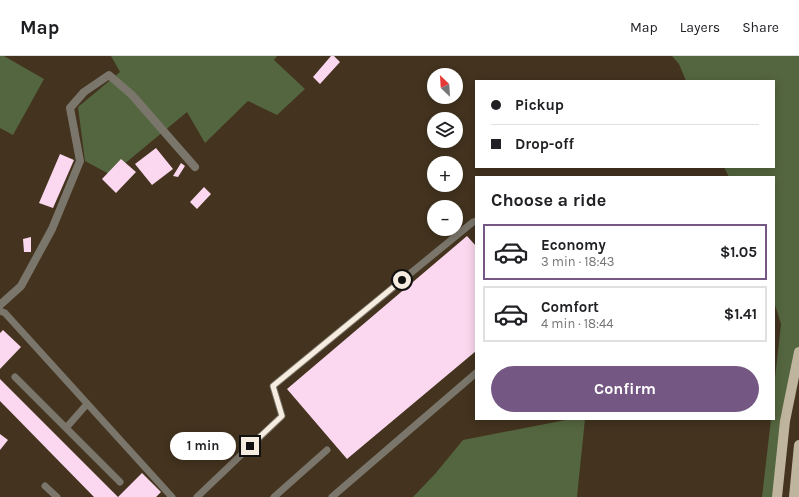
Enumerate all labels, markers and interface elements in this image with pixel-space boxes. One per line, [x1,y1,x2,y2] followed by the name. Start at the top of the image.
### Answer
[20,17,59,39] text: Map
[630,19,658,36] text: Map
[680,19,720,36] text: Layers
[742,19,779,36] text: Share
[427,68,463,104] north arrow
[427,68,463,236] map controls
[515,96,564,114] text: Pickup
[427,112,463,148] button: layers
[515,135,574,153] text: Drop-off
[427,156,463,192] button: +
[491,189,606,211] text: Choose a ride
[427,200,463,236] button: −
[493,234,529,270] icon: car
[541,236,606,254] text: Economy
[720,243,757,261] text: $1.05
[541,254,614,269] text: 3 min · 18:43
[393,271,411,289] route start
[493,296,529,332] icon: car
[541,298,599,316] text: Comfort
[724,305,757,323] text: $1.41
[541,316,614,331] text: 4 min · 18:44
[491,366,759,412] button: Confirm
[170,432,236,460] callout: 1 min
[241,437,259,455] route end
[187,438,219,453] text: 1 min

